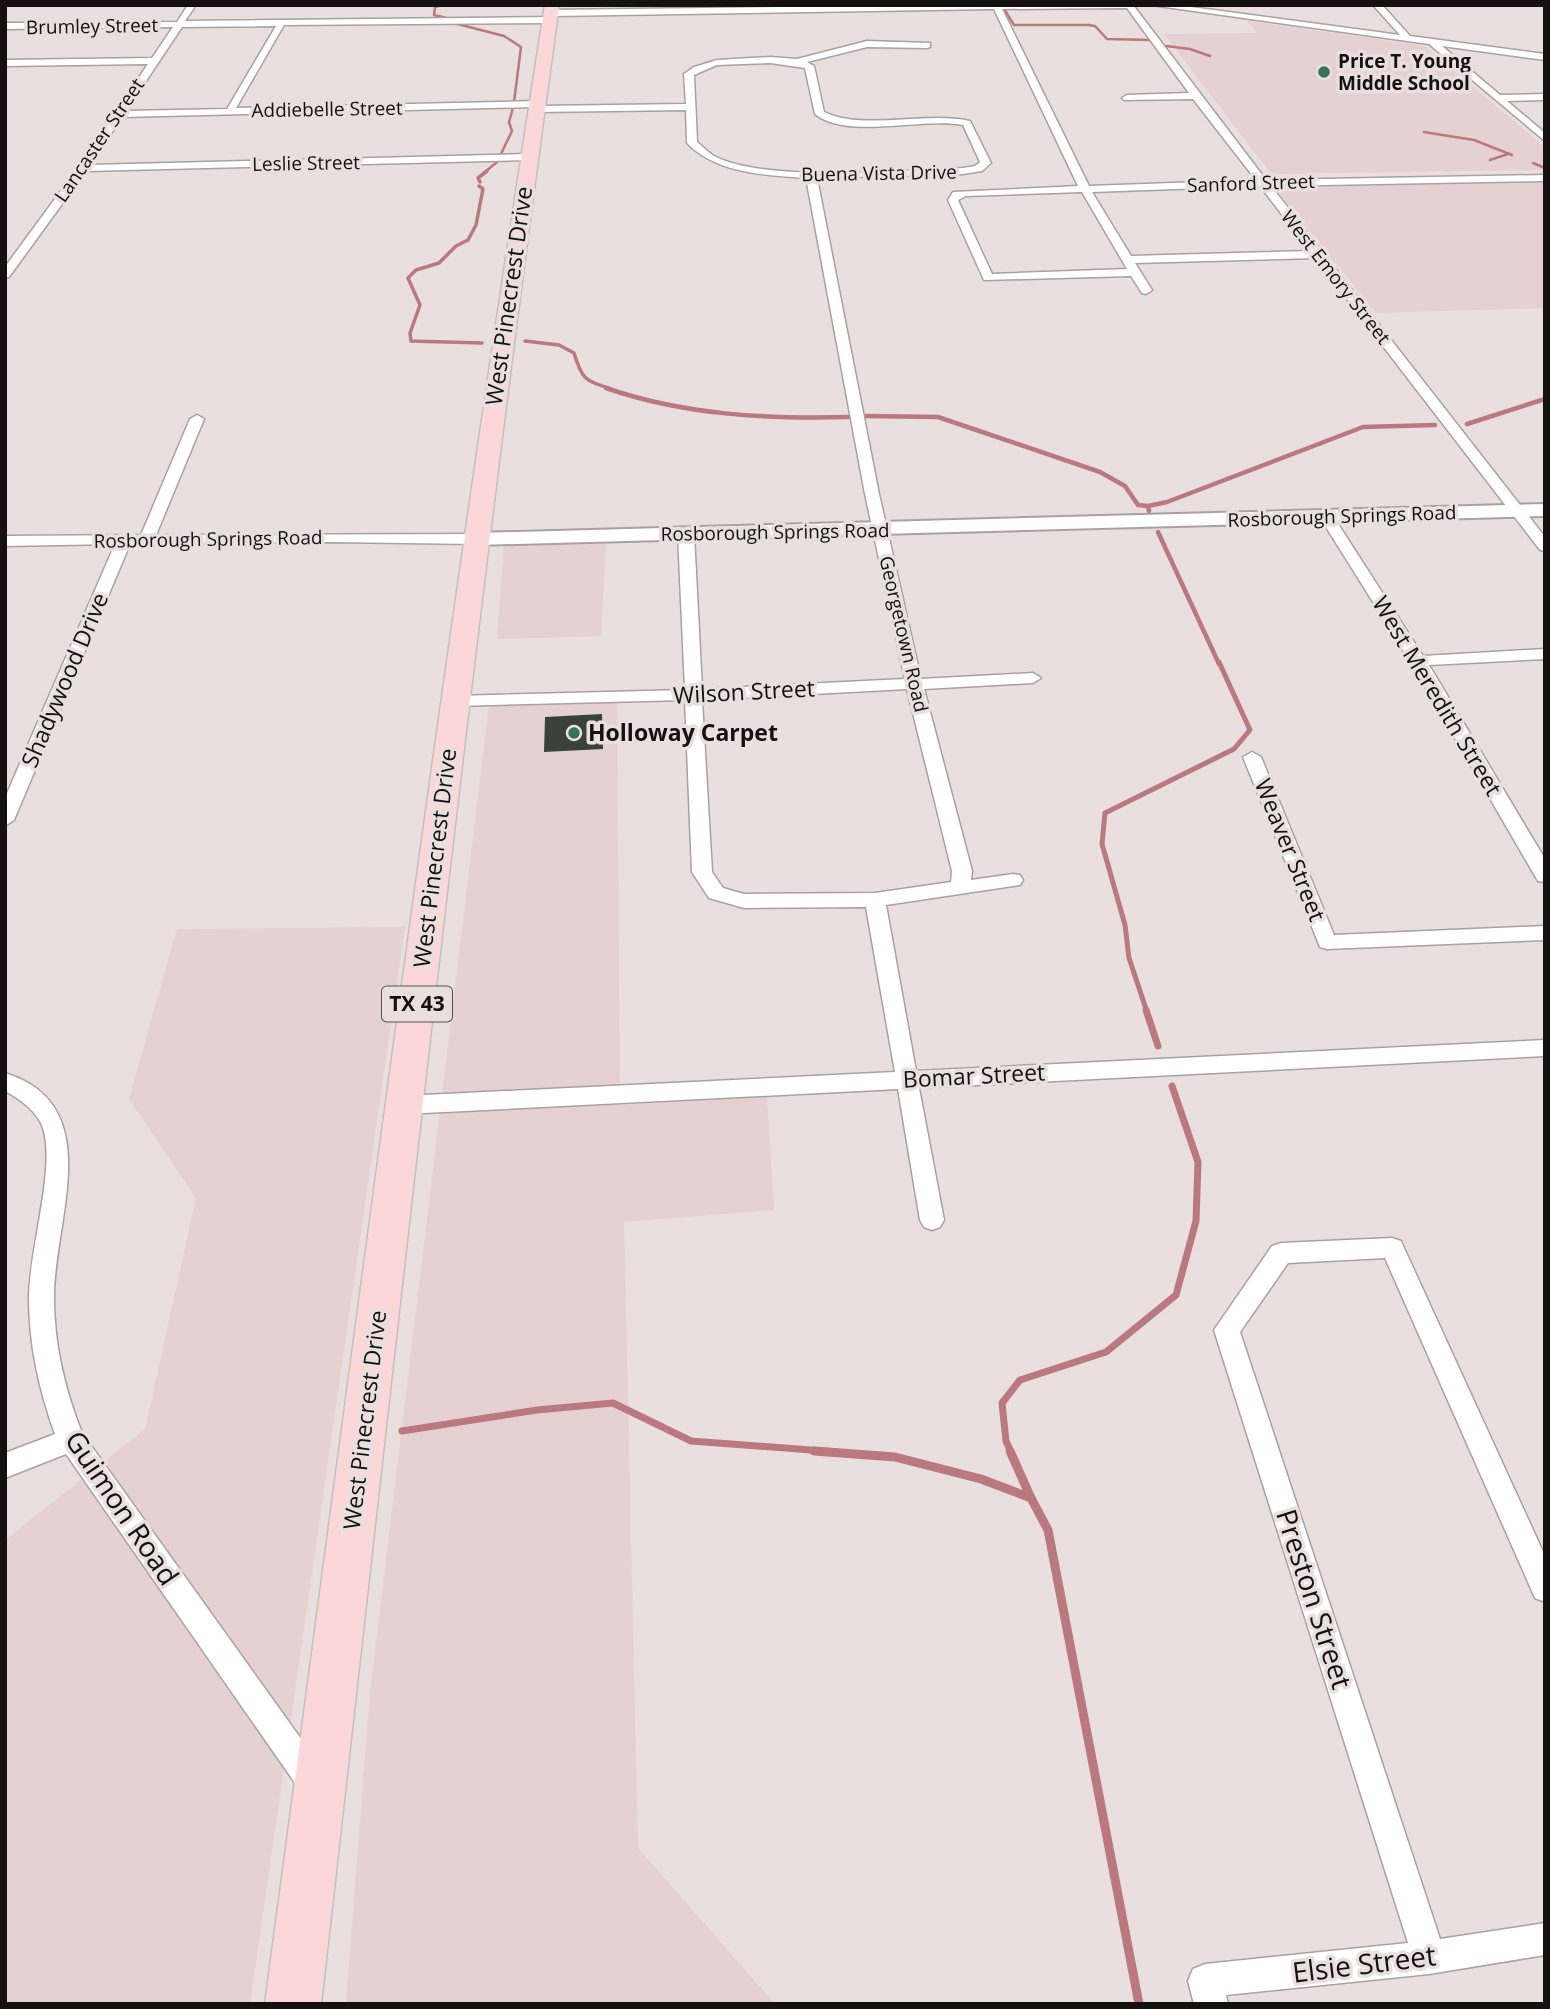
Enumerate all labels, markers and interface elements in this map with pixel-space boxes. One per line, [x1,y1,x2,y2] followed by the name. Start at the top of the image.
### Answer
[26,12,159,40] street label: Brumley Street
[1338,48,1471,96] place label: Price T. Young Middle School
[1316,64,1332,80] marker: Price T. Young Middle School
[48,73,150,207] street label: Lancaster Street
[251,95,403,123] street label: Addiebelle Street
[252,149,360,177] street label: Leslie Street
[801,159,957,187] street label: Buena Vista Drive
[1187,168,1316,198] street label: Sanford Street
[477,184,539,407] street label: West Pinecrest Drive
[1275,204,1397,350] street label: West Emory Street
[1227,499,1457,533] street label: Rosborough Springs Road
[660,517,890,547] street label: Rosborough Springs Road
[93,524,323,554] street label: Rosborough Springs Road
[873,553,935,715] street label: Georgetown Road
[13,587,115,772] street label: Shadywood Drive
[1366,590,1510,801] street label: West Meredith Street
[672,671,816,711] street label: Wilson Street
[588,716,778,748] place label: Holloway Carpet
[566,725,582,741] marker: Holloway Carpet
[405,746,463,969] street label: West Pinecrest Drive
[1248,774,1334,926] street label: Weaver Street
[382,986,452,1021] road number: TX 43
[902,1055,1046,1095] street label: Bomar Street
[335,1308,393,1531] street label: West Pinecrest Drive
[57,1423,189,1592] street label: Guimon Road
[1268,1504,1362,1693] street label: Preston Street
[1290,1935,1438,1991] street label: Elsie Street

